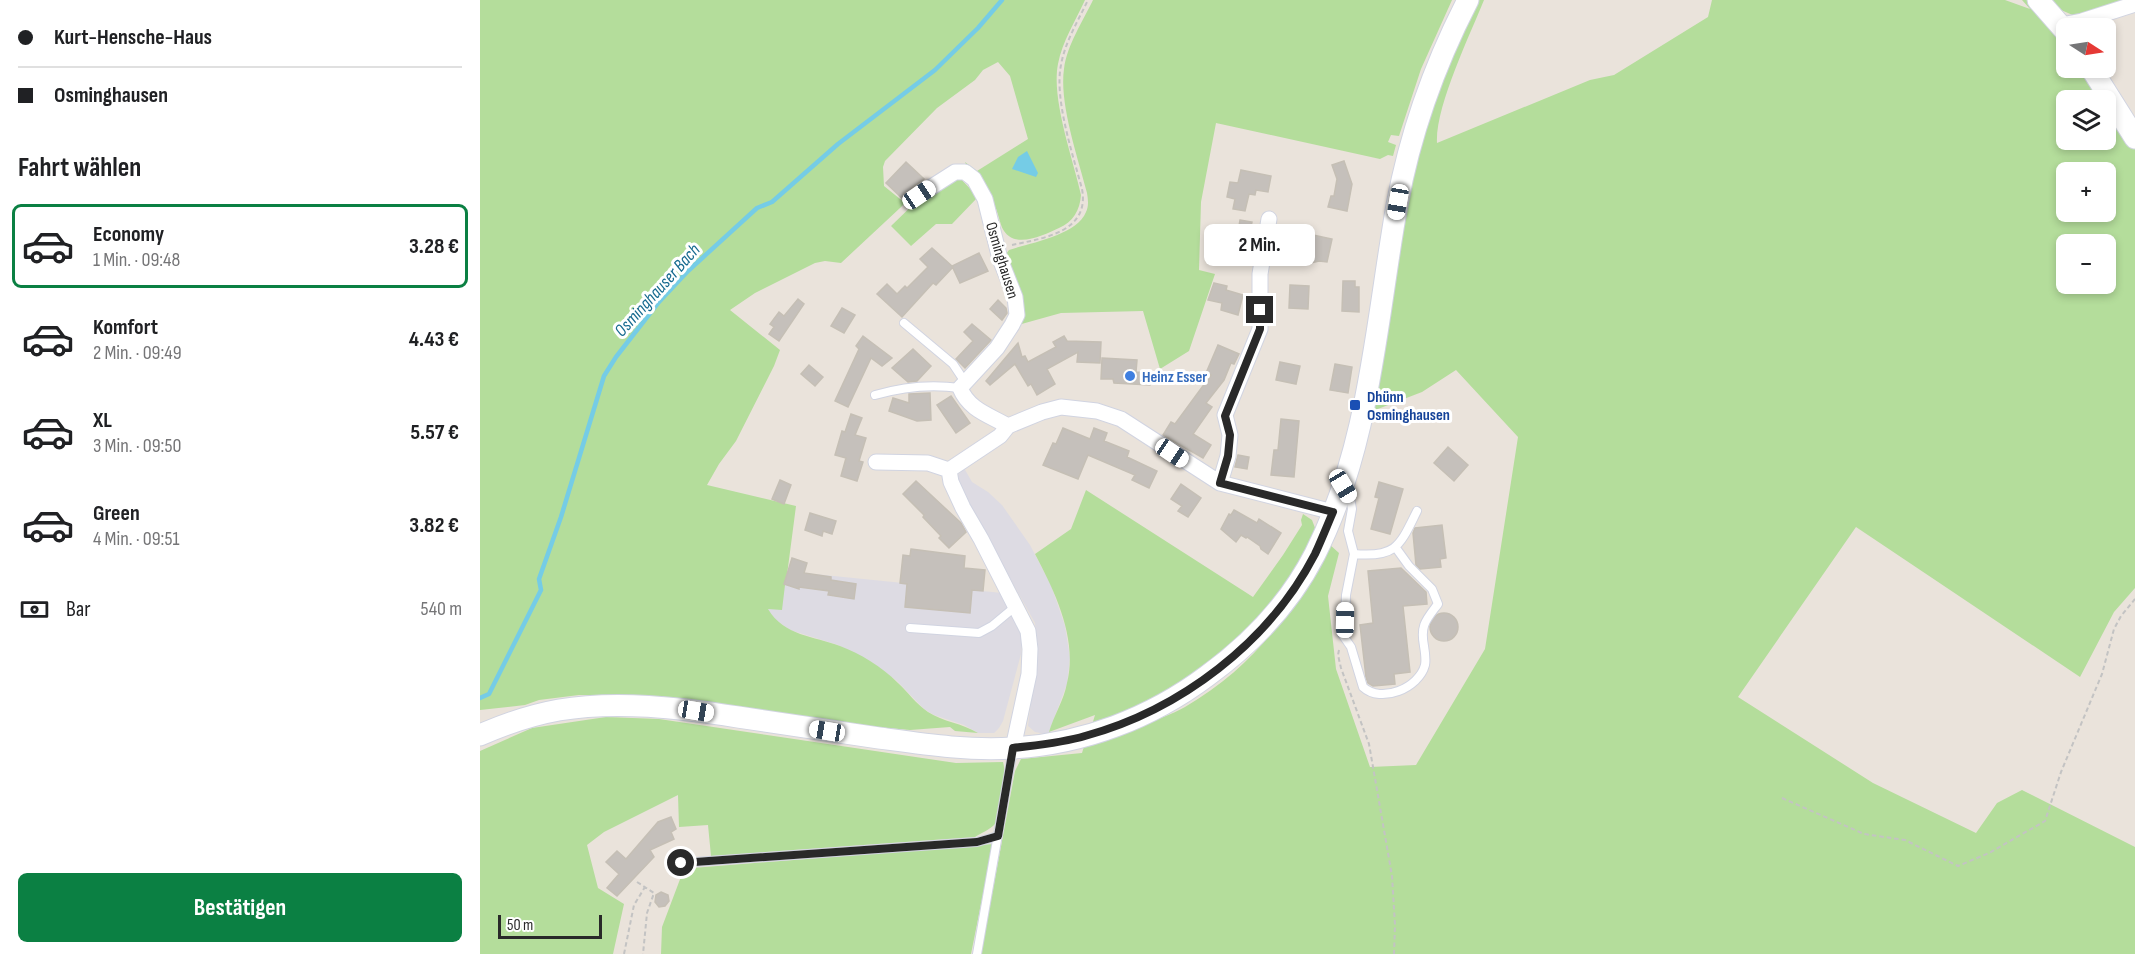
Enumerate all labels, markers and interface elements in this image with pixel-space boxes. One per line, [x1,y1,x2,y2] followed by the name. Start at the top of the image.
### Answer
[2056,18,2116,78] north arrow
[2056,18,2116,294] map controls
[54,24,212,51] text: Kurt-Hensche-Haus
[54,82,168,109] text: Osminghausen
[2056,90,2116,150] button: layers
[18,152,141,184] text: Fahrt wählen
[2056,162,2116,222] button: +
[899,177,939,213] car
[1386,183,1410,221] car
[21,219,75,273] icon: car
[981,220,1022,301] street label: Osminghausen
[93,221,164,248] text: Economy
[1204,223,1316,265] callout: 2 Min.
[409,233,459,260] text: 3.28 €
[1238,233,1281,257] text: 2 Min.
[2056,234,2116,294] button: −
[610,239,705,341] water label: Osminghauser Bach
[93,248,180,272] text: 1 Min. · 09:48
[1246,296,1273,323] route end
[21,312,75,366] icon: car
[93,314,158,341] text: Komfort
[409,326,459,353] text: 4.43 €
[93,341,182,365] text: 2 Min. · 09:49
[1142,368,1207,387] place label: Heinz Esser
[1123,369,1137,383] marker: Heinz Esser
[1367,388,1450,425] place label: Dhünn Osminghausen
[1348,398,1362,412] marker: Dhünn Osminghausen
[21,405,75,459] icon: car
[93,407,112,434] text: XL
[410,419,459,446] text: 5.57 €
[93,434,181,458] text: 3 Min. · 09:50
[1152,435,1192,471] car
[1326,466,1360,506] car
[21,498,75,552] icon: car
[93,500,140,527] text: Green
[409,512,459,539] text: 3.82 €
[93,527,179,551] text: 4 Min. · 09:51
[18,593,51,626] icon: cash
[66,596,91,623] text: Bar
[421,597,462,621] text: 540 m
[1336,602,1354,638] car
[677,699,715,723] car
[808,719,846,743] car
[667,849,694,876] route start
[18,873,462,942] button: Bestätigen
[498,912,602,940] scale bar
[507,916,533,935] text: 50 m

